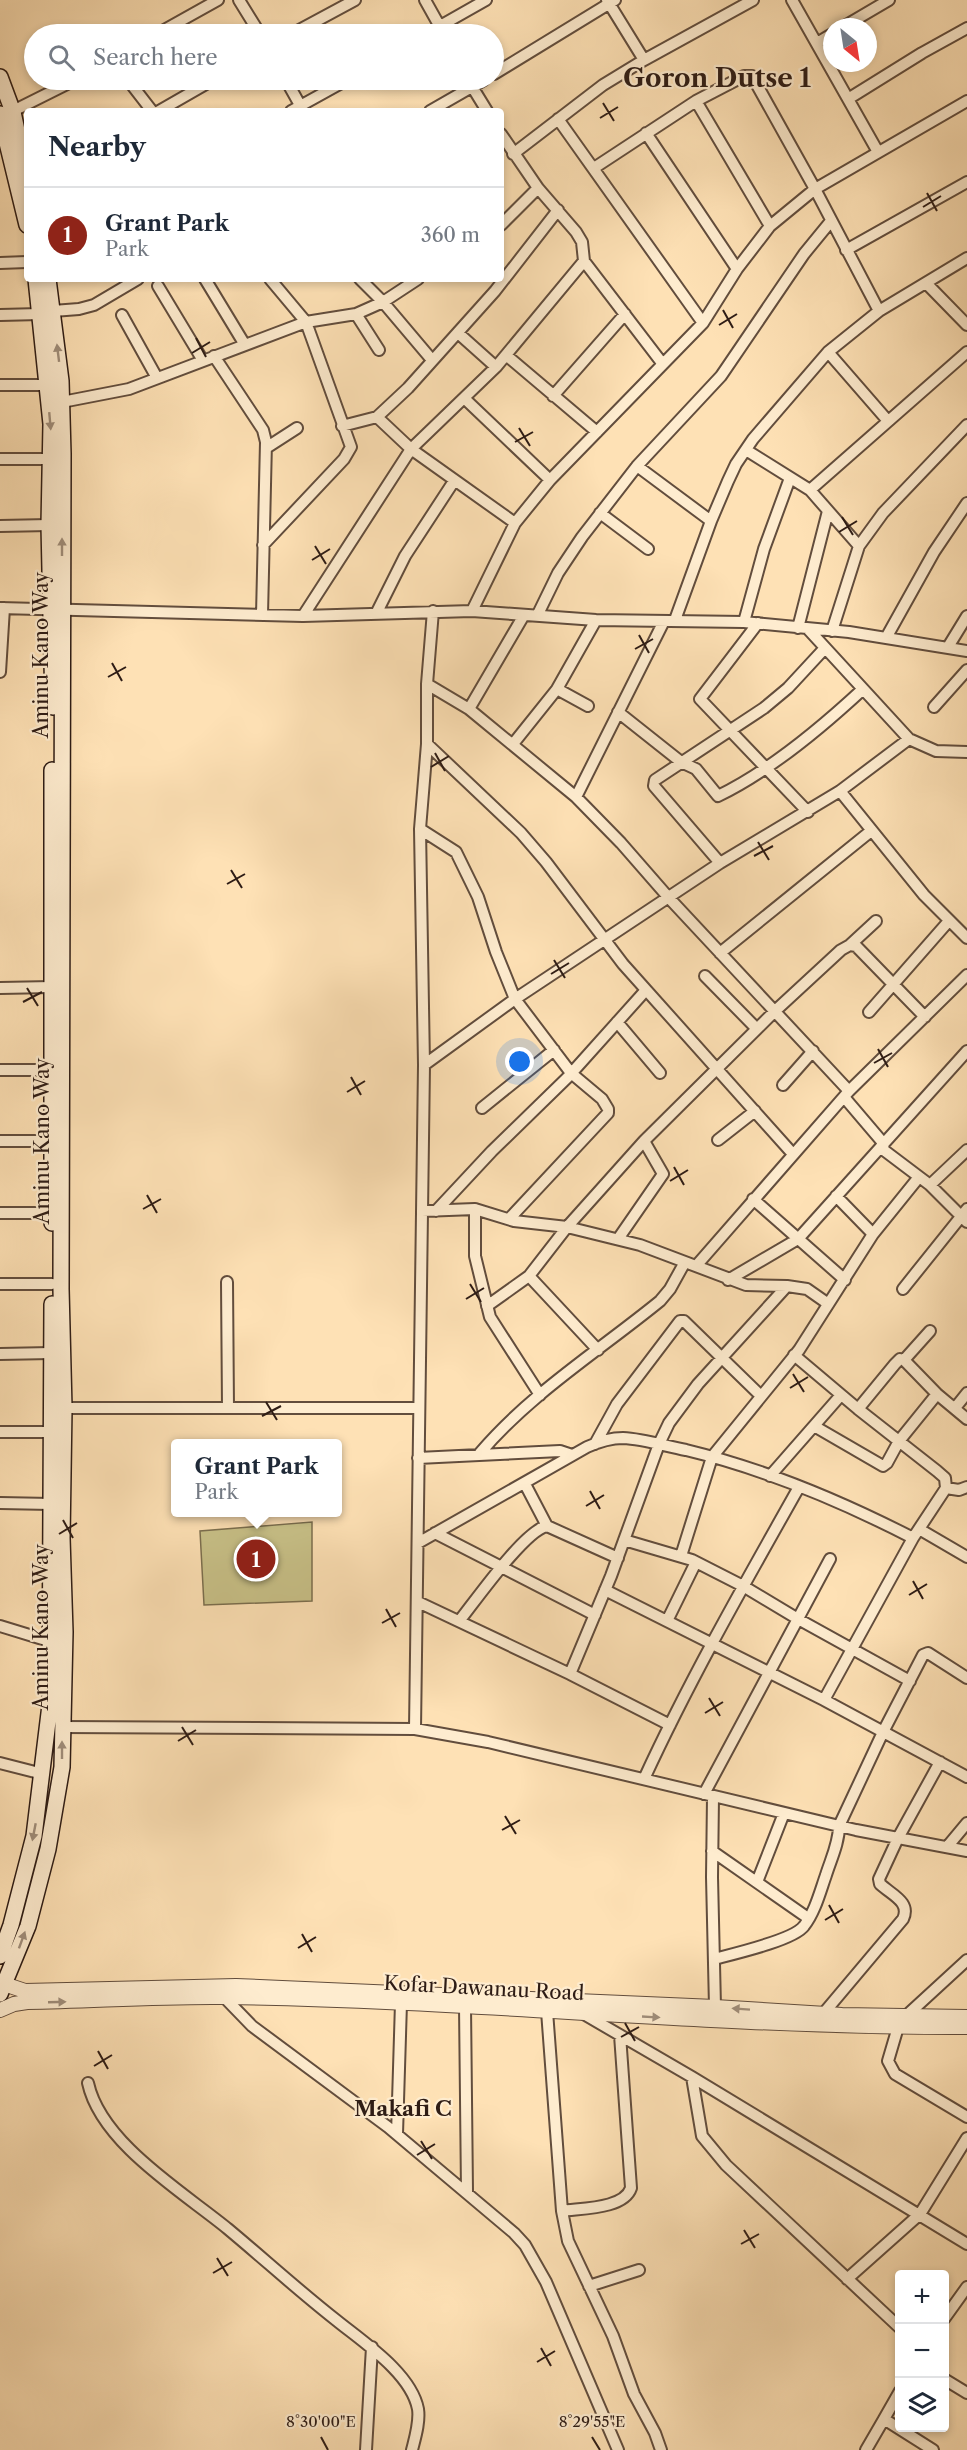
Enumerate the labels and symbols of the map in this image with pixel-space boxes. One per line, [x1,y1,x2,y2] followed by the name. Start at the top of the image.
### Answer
[823,18,877,72] north arrow
[623,62,811,94] district label: Goron Dutse 1
[53,343,62,362] one-way arrow
[45,411,55,430] one-way arrow
[57,538,67,557] one-way arrow
[29,571,53,739] street label: Aminu Kano Way
[505,1047,534,1076] your location
[30,1057,54,1225] street label: Aminu Kano Way
[236,1536,276,1582] pin: 1
[29,1543,53,1711] street label: Aminu Kano Way
[57,1741,67,1760] one-way arrow
[29,1823,38,1842] one-way arrow
[18,1931,28,1949] one-way arrow
[383,1971,585,2005] street label: Kofar Dawanau Road
[48,1997,67,2006] one-way arrow
[731,2004,750,2014] one-way arrow
[641,2012,660,2021] one-way arrow
[354,2096,452,2121] district label: Makafi C
[286,2412,356,2431] text: 8°30'00"E
[559,2412,625,2431] text: 8°29'55"E

